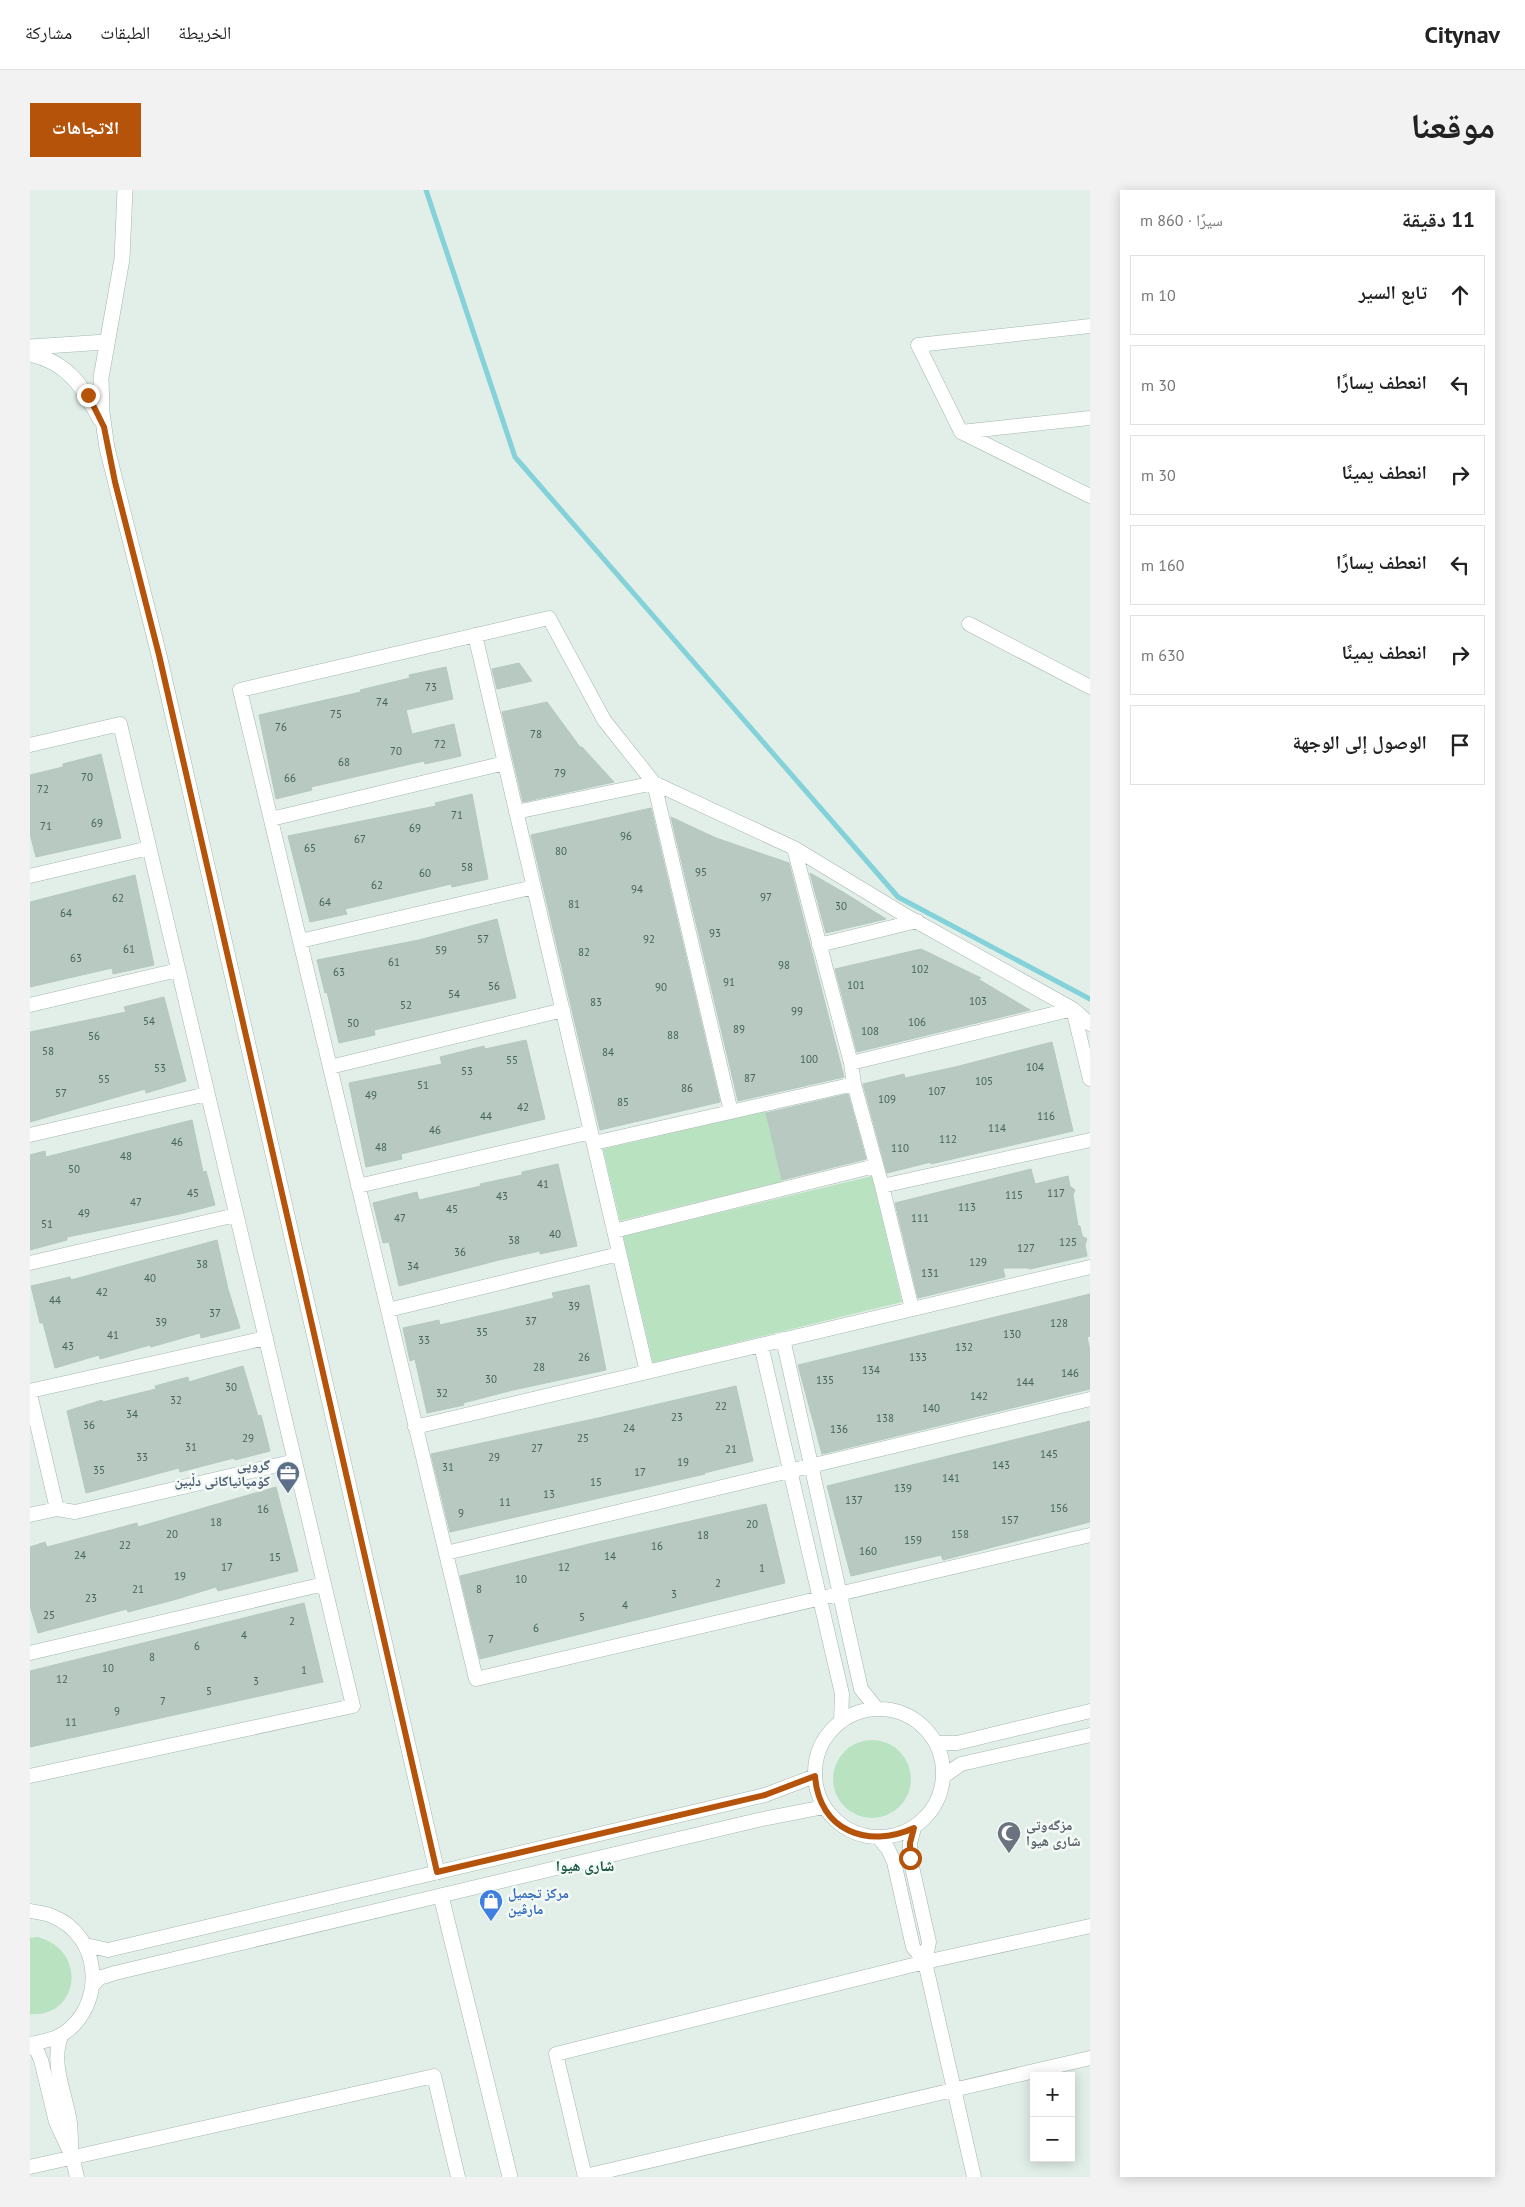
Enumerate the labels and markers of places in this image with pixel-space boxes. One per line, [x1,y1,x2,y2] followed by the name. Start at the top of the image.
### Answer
[174,1456,270,1490] place label: گروپی کۆمپانیاکانی دڵبین
[275,1460,301,1494] office icon: گروپی کۆمپانیاکانی دڵبین
[1026,1816,1081,1850] place label: مزگەوتی شاری هیوا
[996,1820,1022,1854] mosque icon: مزگەوتی شاری هیوا
[508,1884,569,1918] place label: مركز تجميل مارڤین
[478,1888,504,1922] shop icon: مركز تجميل مارڤین

